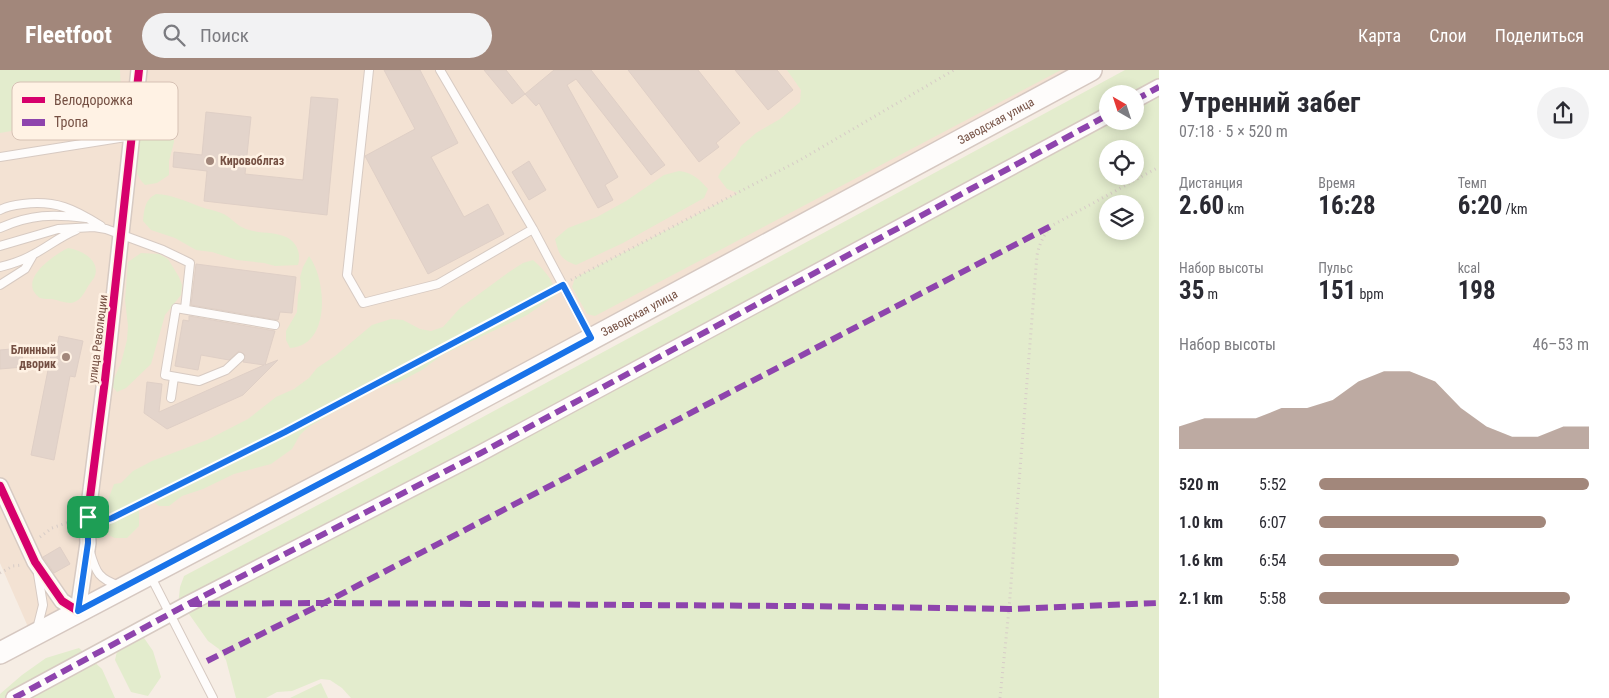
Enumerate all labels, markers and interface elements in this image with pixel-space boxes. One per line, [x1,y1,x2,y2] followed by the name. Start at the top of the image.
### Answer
[142,13,492,58] search box
[25,21,112,49] text: Fleetfoot
[160,21,188,49] icon: search
[200,24,249,47] text: Поиск
[1358,25,1401,46] text: Карта
[1429,25,1467,46] text: Слои
[1495,25,1584,46] text: Поделиться
[12,82,178,140] legend
[1099,85,1144,130] north arrow
[1099,85,1144,240] map controls
[1179,86,1360,119] text: Утренний забег
[1537,87,1589,139] button: share
[54,92,133,108] text: Велодорожка
[955,95,1037,147] street label: Заводская улица
[54,114,88,130] text: Тропа
[1179,122,1288,141] text: 07:18 · 5 × 520 m
[1099,140,1144,185] button: locate
[220,154,285,168] place label: Кировоблгаз
[204,155,216,167] marker: Кировоблгаз
[1179,175,1243,191] text: Дистанция
[1318,175,1355,191] text: Время
[1458,175,1487,191] text: Темп
[1179,191,1224,220] text: 2.60
[1318,191,1376,220] text: 16:28
[1458,191,1502,220] text: 6:20
[1099,195,1144,240] button: layers
[1224,201,1244,217] text: km
[1502,201,1528,217] text: /km
[1179,260,1264,276] text: Набор высоты
[1318,260,1353,276] text: Пульс
[1458,260,1480,276] text: kcal
[1179,276,1204,305] text: 35
[1318,276,1356,305] text: 151
[1458,276,1496,305] text: 198
[1204,286,1218,302] text: m
[1356,286,1384,302] text: bpm
[599,287,680,339] street label: Заводская улица
[86,294,110,384] street label: улица Революции
[1179,335,1276,354] text: Набор высоты
[1533,335,1589,354] text: 46–53 m
[11,343,56,371] place label: Блинный дворик
[60,351,72,363] marker: Блинный дворик
[1179,475,1219,494] text: 520 m
[1259,475,1286,494] text: 5:52
[67,496,109,538] pin
[74,503,102,531] icon: arrive
[1179,513,1223,532] text: 1.0 km
[1259,513,1286,532] text: 6:07
[1179,551,1223,570] text: 1.6 km
[1259,551,1286,570] text: 6:54
[1179,589,1223,608] text: 2.1 km
[1259,589,1286,608] text: 5:58

